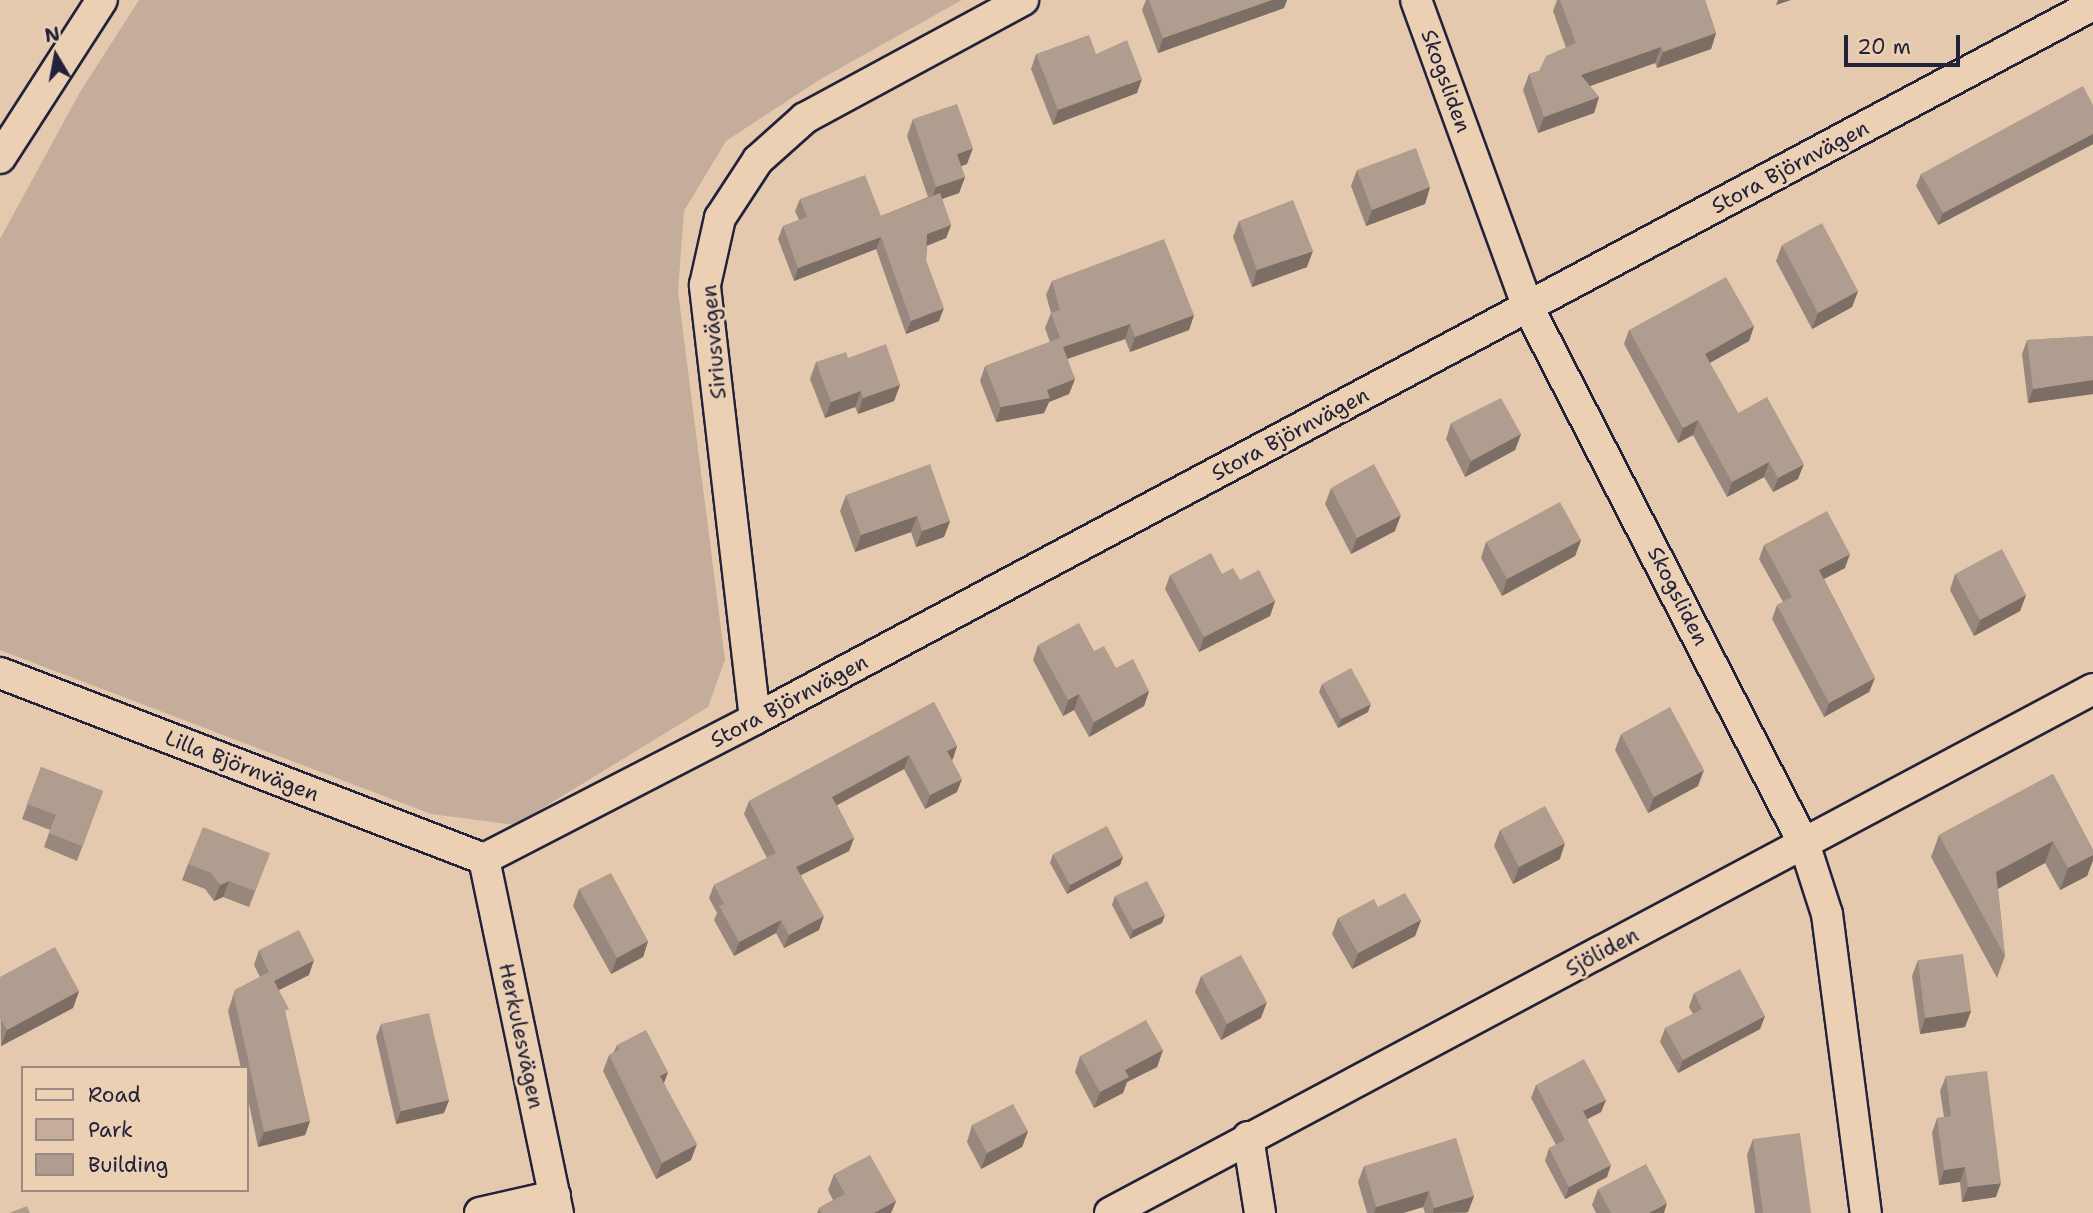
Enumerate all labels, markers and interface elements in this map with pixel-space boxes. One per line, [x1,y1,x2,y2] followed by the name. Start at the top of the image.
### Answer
[21,21,91,91] north arrow
[43,21,62,48] text: N
[1848,21,1964,65] scale bar
[1416,26,1476,136] street label: Skogsliden
[1857,33,1911,61] text: 20 m
[1707,115,1873,219] street label: Stora Björnvägen
[696,284,732,400] street label: Siriusvägen
[1207,382,1373,486] street label: Stora Björnvägen
[1642,542,1714,650] street label: Skogsliden
[706,649,872,753] street label: Stora Björnvägen
[161,725,323,807] street label: Lilla Björnvägen
[1561,922,1643,982] street label: Sjöliden
[493,961,549,1111] street label: Herkulesvägen
[21,1066,248,1192] legend
[88,1081,141,1109] text: Road
[88,1116,133,1144] text: Park
[88,1151,168,1179] text: Building

